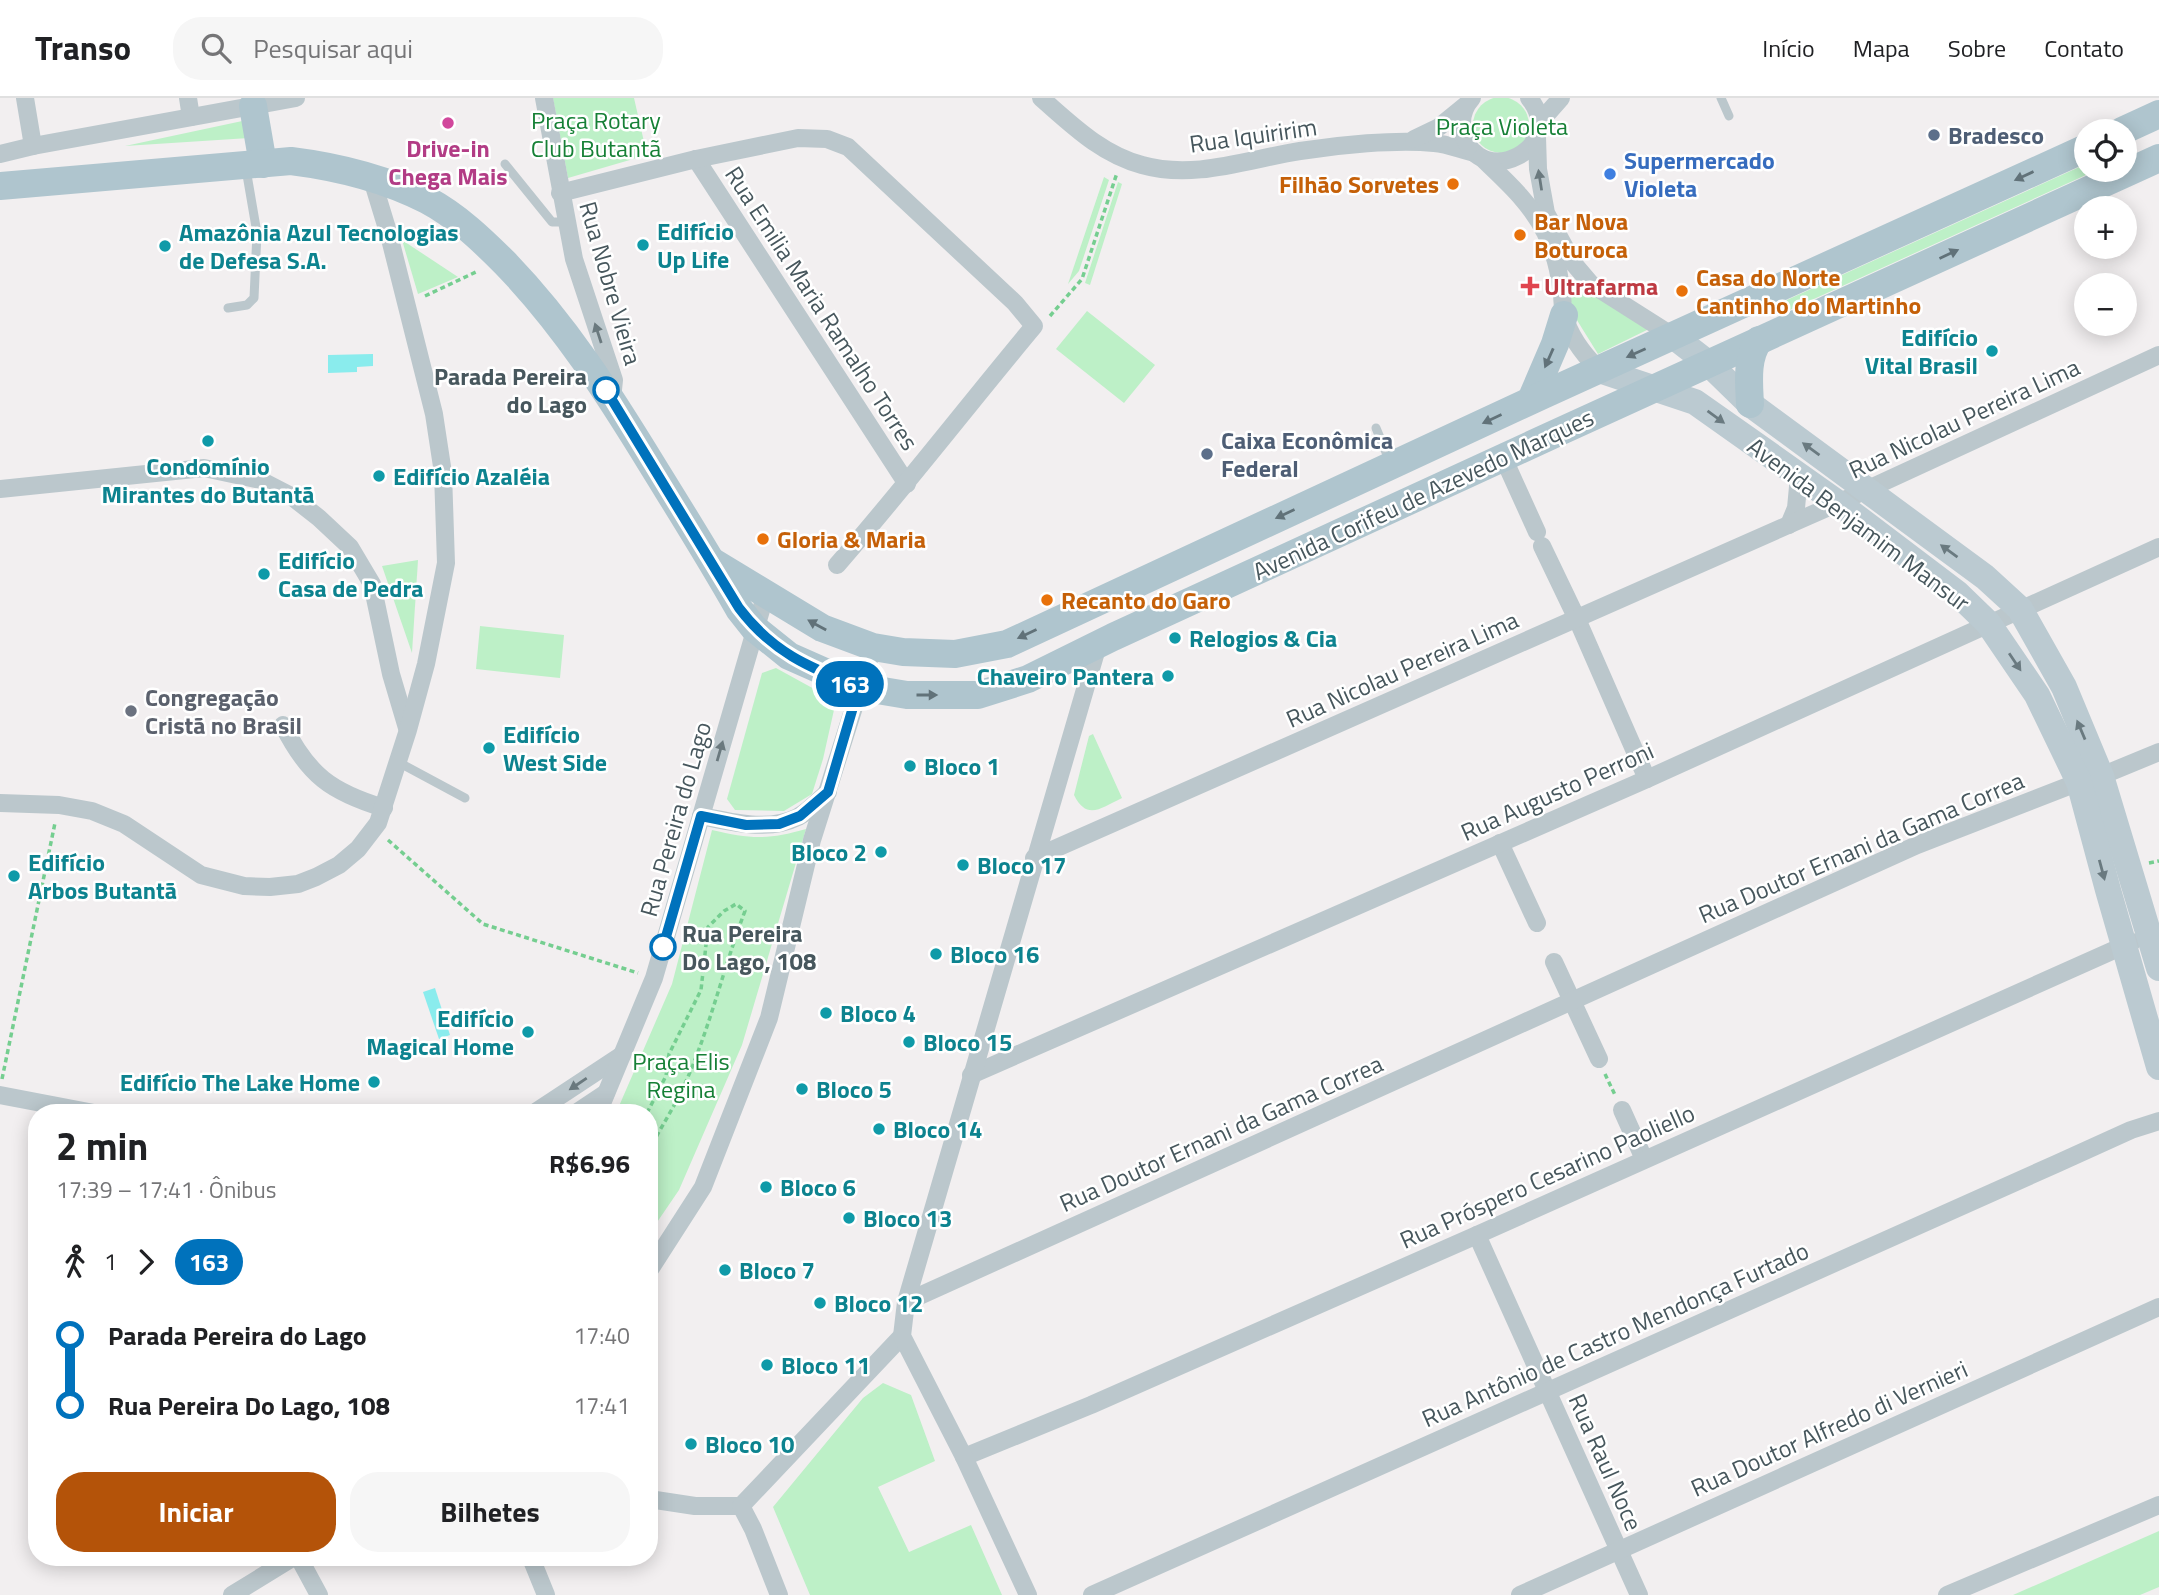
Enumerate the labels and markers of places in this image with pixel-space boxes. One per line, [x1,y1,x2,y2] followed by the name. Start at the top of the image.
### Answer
[440,115,456,131] marker: Drive-in Chega Mais
[1948,117,2044,153] place label: Bradesco
[1926,127,1942,143] marker: Bradesco
[388,130,508,194] place label: Drive-in Chega Mais
[1624,142,1775,206] place label: Supermercado Violeta
[1279,166,1439,202] place label: Filhão Sorvetes
[1602,166,1618,182] marker: Supermercado Violeta
[1445,176,1461,192] marker: Filhão Sorvetes
[1534,203,1628,267] place label: Bar Nova Boturoca
[657,213,734,277] place label: Edifício Up Life
[179,214,459,278] place label: Amazônia Azul Tecnologias de Defesa S.A.
[1512,227,1528,243] marker: Bar Nova Boturoca
[635,237,651,253] marker: Edifício Up Life
[157,238,173,254] marker: Amazônia Azul Tecnologias de Defesa S.A.
[1696,259,1921,323] place label: Casa do Norte Cantinho do Martinho
[1544,268,1658,304] place label: Ultrafarma
[1522,278,1538,294] marker: Ultrafarma
[1674,283,1690,299] marker: Casa do Norte Cantinho do Martinho
[1865,319,1978,383] place label: Edifício Vital Brasil
[1984,343,2000,359] marker: Edifício Vital Brasil
[434,358,587,422] place label: Parada Pereira do Lago
[593,377,619,403] marker: Parada Pereira do Lago
[1221,422,1393,486] place label: Caixa Econômica Federal
[200,433,216,449] marker: Condomínio Mirantes do Butantã
[1199,446,1215,462] marker: Caixa Econômica Federal
[101,448,315,512] place label: Condomínio Mirantes do Butantã
[393,458,550,494] place label: Edifício Azaléia
[371,468,387,484] marker: Edifício Azaléia
[777,521,926,557] place label: Gloria & Maria
[755,531,771,547] marker: Gloria & Maria
[278,542,424,606] place label: Edifício Casa de Pedra
[256,566,272,582] marker: Edifício Casa de Pedra
[1061,582,1231,618] place label: Recanto do Garo
[1039,592,1055,608] marker: Recanto do Garo
[1189,620,1337,656] place label: Relogios & Cia
[1167,630,1183,646] marker: Relogios & Cia
[977,658,1154,694] place label: Chaveiro Pantera
[1160,668,1176,684] marker: Chaveiro Pantera
[145,679,302,743] place label: Congregação Cristã no Brasil
[123,703,139,719] marker: Congregação Cristã no Brasil
[503,716,607,780] place label: Edifício West Side
[481,740,497,756] marker: Edifício West Side
[924,748,1000,784] place label: Bloco 1
[902,758,918,774] marker: Bloco 1
[791,834,867,870] place label: Bloco 2
[28,844,177,908] place label: Edifício Arbos Butantã
[873,844,889,860] marker: Bloco 2
[977,847,1066,883] place label: Bloco 17
[955,857,971,873] marker: Bloco 17
[6,868,22,884] marker: Edifício Arbos Butantã
[682,915,816,979] place label: Rua Pereira Do Lago, 108
[650,934,676,960] marker: Rua Pereira Do Lago, 108
[950,936,1039,972] place label: Bloco 16
[928,946,944,962] marker: Bloco 16
[840,995,916,1031] place label: Bloco 4
[366,1000,514,1064] place label: Edifício Magical Home
[818,1005,834,1021] marker: Bloco 4
[520,1024,536,1040] marker: Edifício Magical Home
[923,1024,1012,1060] place label: Bloco 15
[901,1034,917,1050] marker: Bloco 15
[120,1064,360,1100] place label: Edifício The Lake Home
[816,1071,892,1107] place label: Bloco 5
[366,1074,382,1090] marker: Edifício The Lake Home
[794,1081,810,1097] marker: Bloco 5
[893,1111,982,1147] place label: Bloco 14
[871,1121,887,1137] marker: Bloco 14
[780,1169,856,1205] place label: Bloco 6
[758,1179,774,1195] marker: Bloco 6
[863,1200,952,1236] place label: Bloco 13
[841,1210,857,1226] marker: Bloco 13
[739,1252,815,1288] place label: Bloco 7
[717,1262,733,1278] marker: Bloco 7
[834,1285,923,1321] place label: Bloco 12
[812,1295,828,1311] marker: Bloco 12
[781,1347,870,1383] place label: Bloco 11
[759,1357,775,1373] marker: Bloco 11
[705,1426,794,1462] place label: Bloco 10
[683,1436,699,1452] marker: Bloco 10

